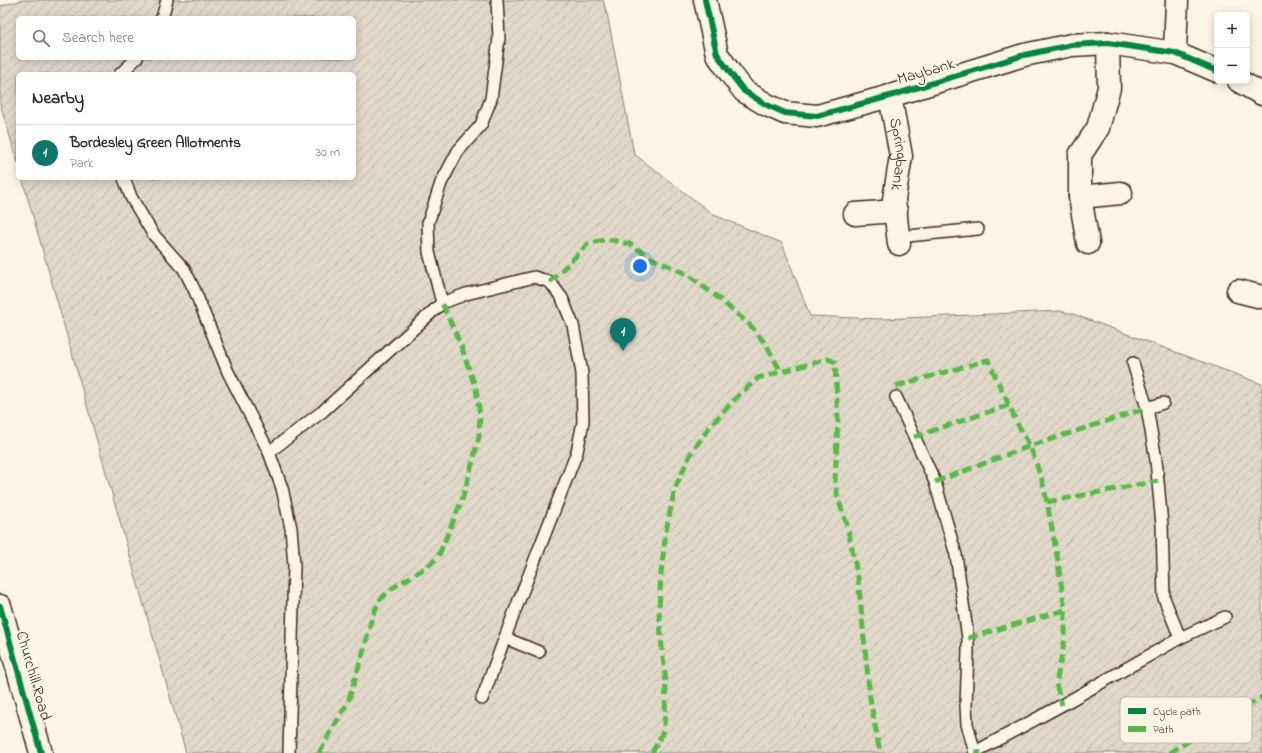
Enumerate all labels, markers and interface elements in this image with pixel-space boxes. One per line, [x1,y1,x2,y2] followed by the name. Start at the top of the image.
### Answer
[1214,12,1250,84] map controls
[1214,12,1250,48] button: +
[16,16,356,60] search box
[30,27,52,49] icon: search
[62,27,134,49] text: Search here
[1214,48,1250,84] button: −
[894,52,959,92] street label: Maybank
[32,86,84,111] text: Nearby
[882,116,913,193] street label: Springbank
[70,132,241,154] text: Bordesley Green Allotments
[43,143,47,162] text: 1
[316,143,340,162] text: 30 m
[70,154,94,173] text: Park
[630,256,650,276] your location
[610,318,636,351] pin: 1
[9,628,57,724] street label: Churchill Road
[1120,697,1252,743] legend
[1153,704,1201,721] text: Cycle path
[1153,722,1174,738] text: Path

